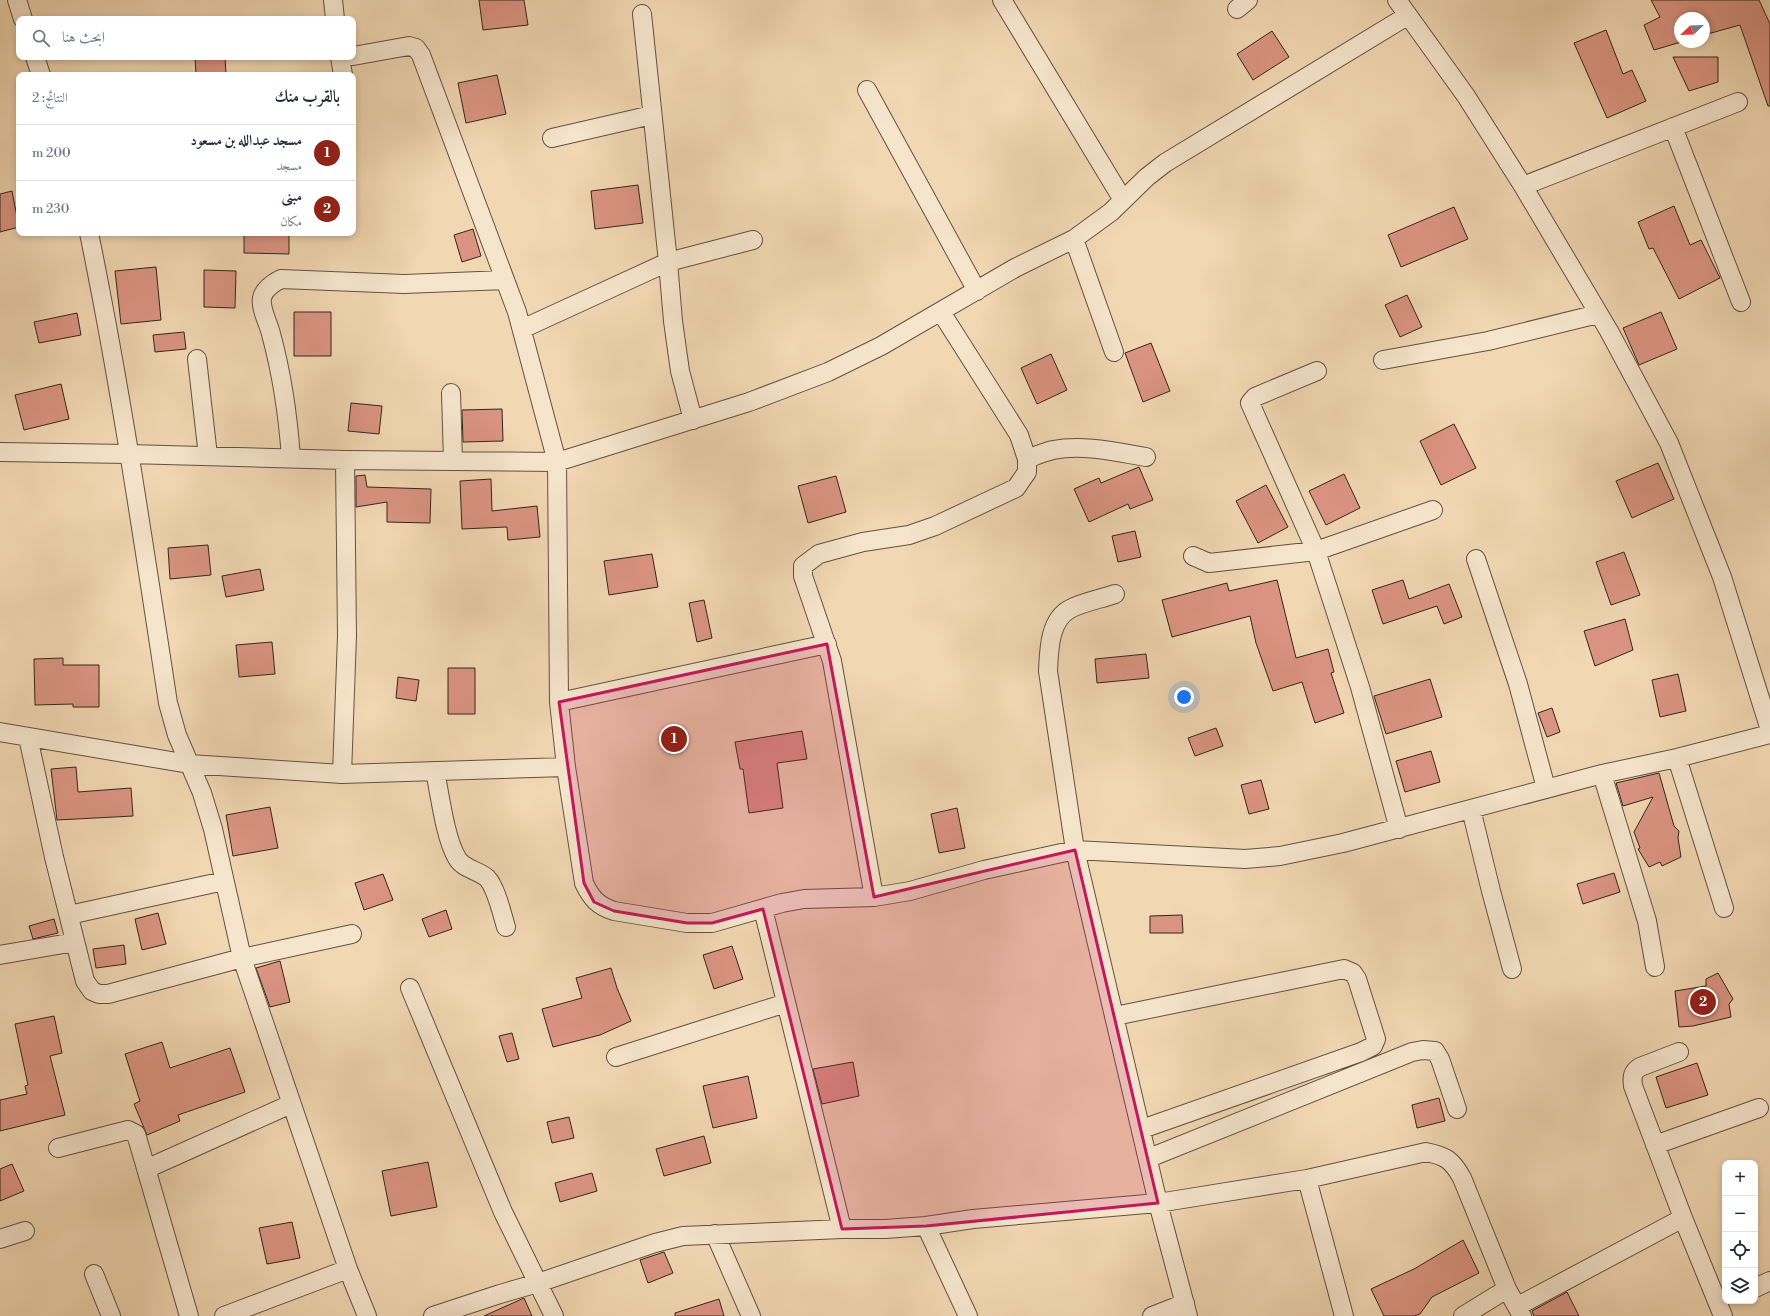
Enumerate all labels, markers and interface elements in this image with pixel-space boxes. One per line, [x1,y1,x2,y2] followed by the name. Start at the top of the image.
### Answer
[1674,12,1710,48] north arrow
[16,16,356,60] search box
[30,27,52,49] icon: search
[62,28,105,47] text: ابحث هنا
[274,86,340,108] text: بالقرب منك
[32,90,68,106] text: النتائج: 2
[190,131,302,150] text: مسجد عبدالله بن مسعود
[32,145,71,161] text: 200 m
[324,145,330,161] text: 1
[276,158,302,174] text: مسجد
[282,187,302,206] text: مبنى
[32,201,69,217] text: 230 m
[323,201,331,217] text: 2
[280,214,302,230] text: مكان
[1174,687,1194,707] your location
[661,724,687,754] pin: 1
[1690,987,1716,1017] pin: 2
[1722,1160,1758,1304] map controls
[1722,1160,1758,1196] button: +
[1722,1196,1758,1232] button: −
[1722,1232,1758,1268] button: locate
[1722,1268,1758,1304] button: layers

